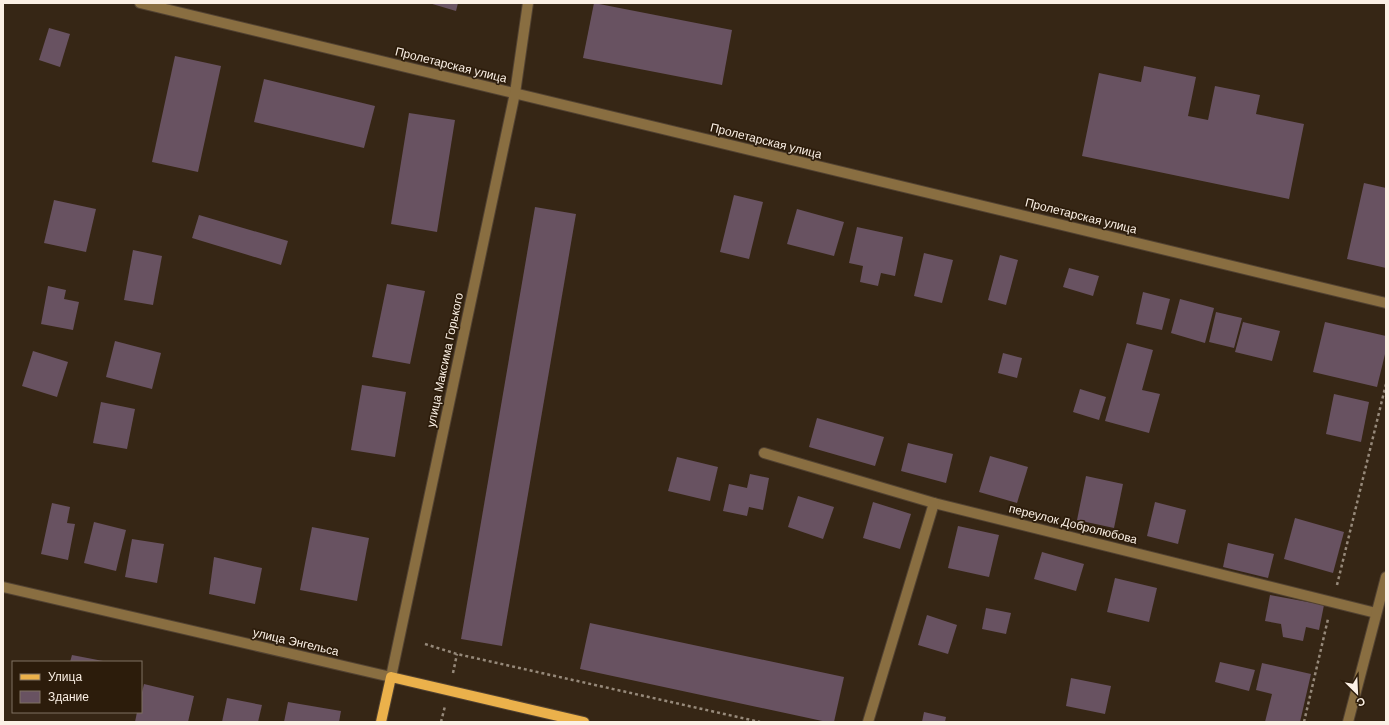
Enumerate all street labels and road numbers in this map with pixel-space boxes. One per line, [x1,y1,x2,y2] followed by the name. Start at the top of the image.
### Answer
[393,43,509,87] street label: Пролетарская улица
[708,119,824,163] street label: Пролетарская улица
[1023,194,1139,238] street label: Пролетарская улица
[423,291,467,429] street label: улица Максима Горького
[1007,500,1139,548] street label: переулок Добролюбова
[251,624,341,660] street label: улица Энгельса

